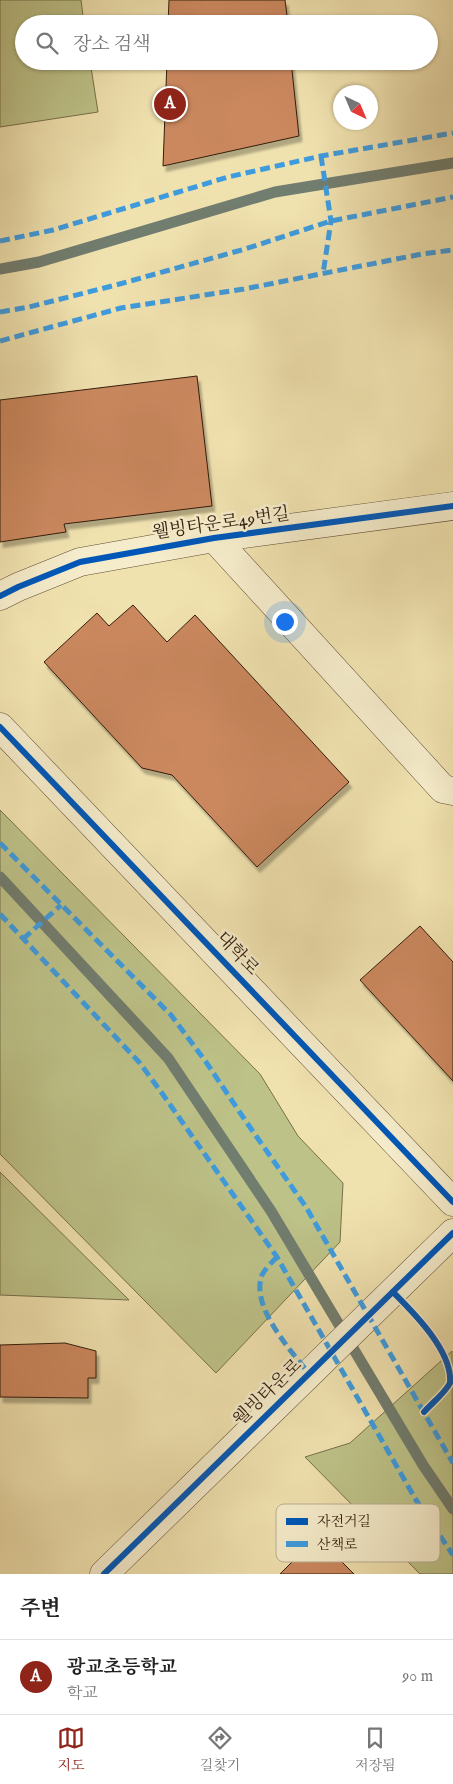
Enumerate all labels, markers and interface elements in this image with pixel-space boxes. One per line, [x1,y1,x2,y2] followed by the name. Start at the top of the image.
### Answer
[15,15,438,70] search box
[33,29,61,57] icon: search
[73,33,151,57] text: 장소 검색
[154,85,186,123] pin: A
[333,85,378,130] north arrow
[151,503,291,545] street label: 웰빙타운로49번길
[272,609,298,635] your location
[211,927,263,981] street label: 대학로
[229,1355,307,1431] street label: 웰빙타운로
[276,1504,440,1562] legend
[317,1513,371,1531] text: 자전거길
[317,1536,358,1554] text: 산책로
[20,1596,61,1623] text: 주변
[67,1656,177,1680] text: 광교초등학교
[31,1667,41,1687] text: A
[402,1667,433,1687] text: 90 m
[67,1684,98,1704] text: 학교
[57,1724,85,1775] tab: 지도
[200,1724,240,1775] tab: 길찾기
[355,1724,396,1775] tab: 저장됨

